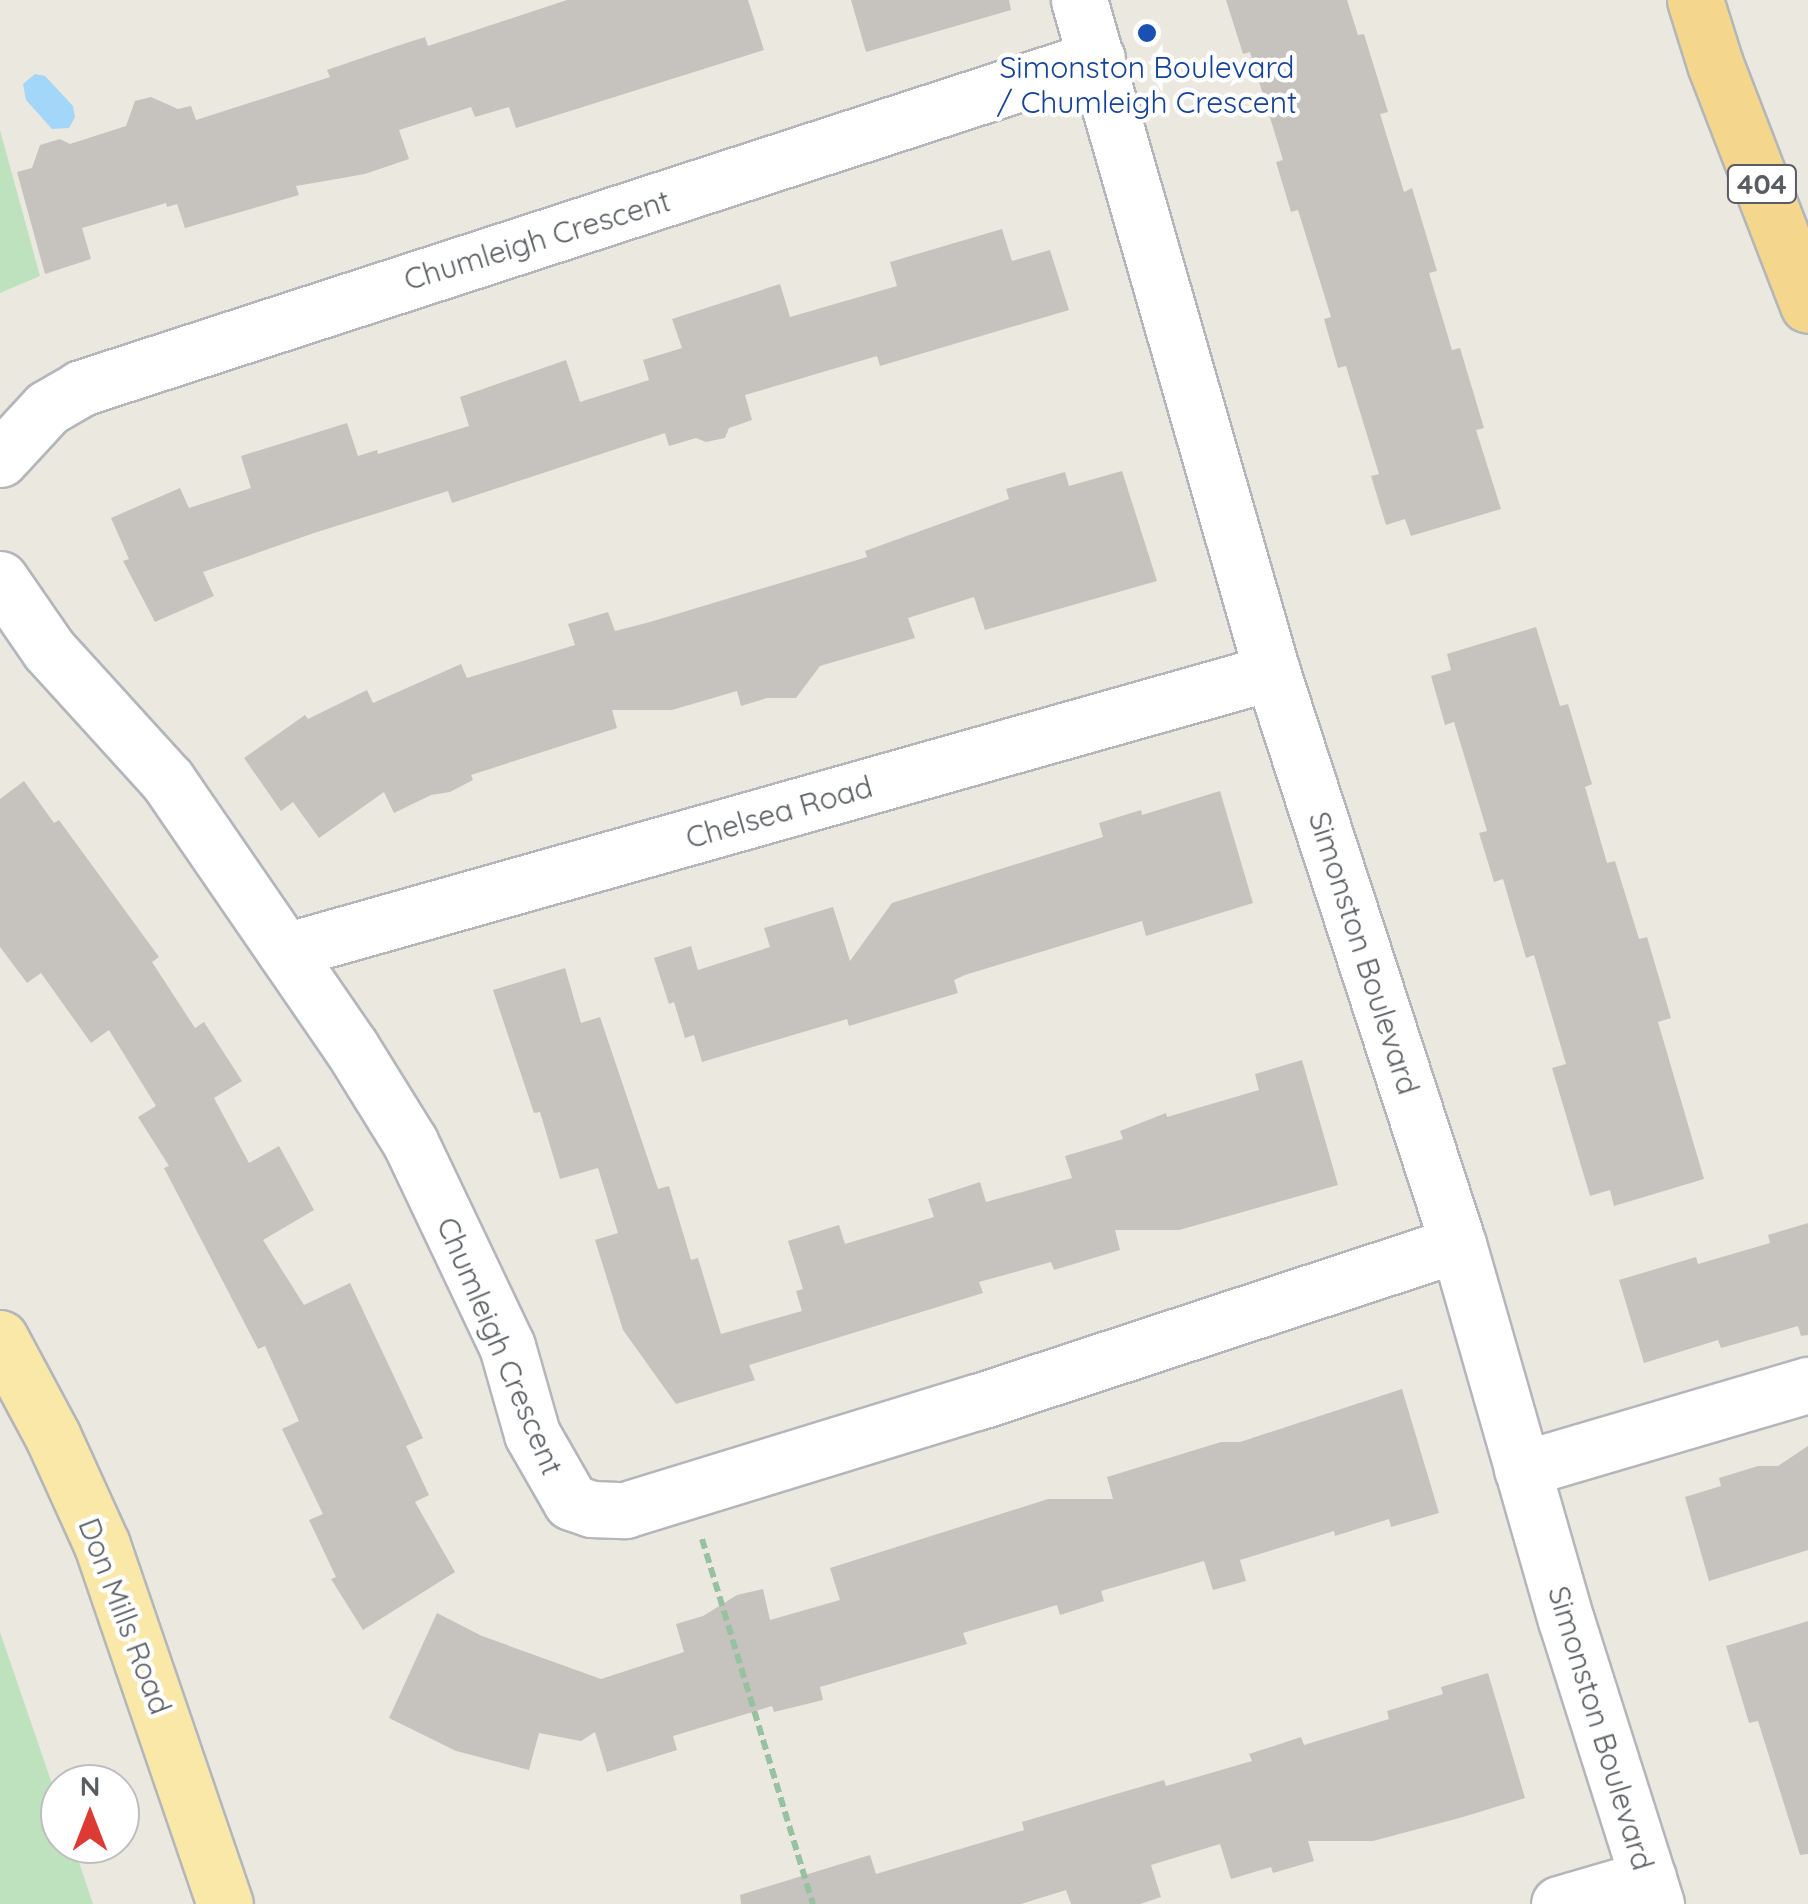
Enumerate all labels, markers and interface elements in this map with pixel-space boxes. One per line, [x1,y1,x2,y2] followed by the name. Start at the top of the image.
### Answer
[1136,22,1158,44] marker: Simonston Boulevard / Chumleigh Crescent
[997,49,1297,120] place label: Simonston Boulevard / Chumleigh Crescent
[1724,161,1800,207] road number: 404
[400,182,674,298] street label: Chumleigh Crescent
[682,768,876,856] street label: Chelsea Road
[1301,807,1427,1099] street label: Simonston Boulevard
[429,1212,571,1480] street label: Chumleigh Crescent
[71,1513,179,1719] street label: Don Mills Road
[1541,1582,1661,1874] street label: Simonston Boulevard
[40,1764,140,1864] north arrow
[80,1768,100,1803] text: N

